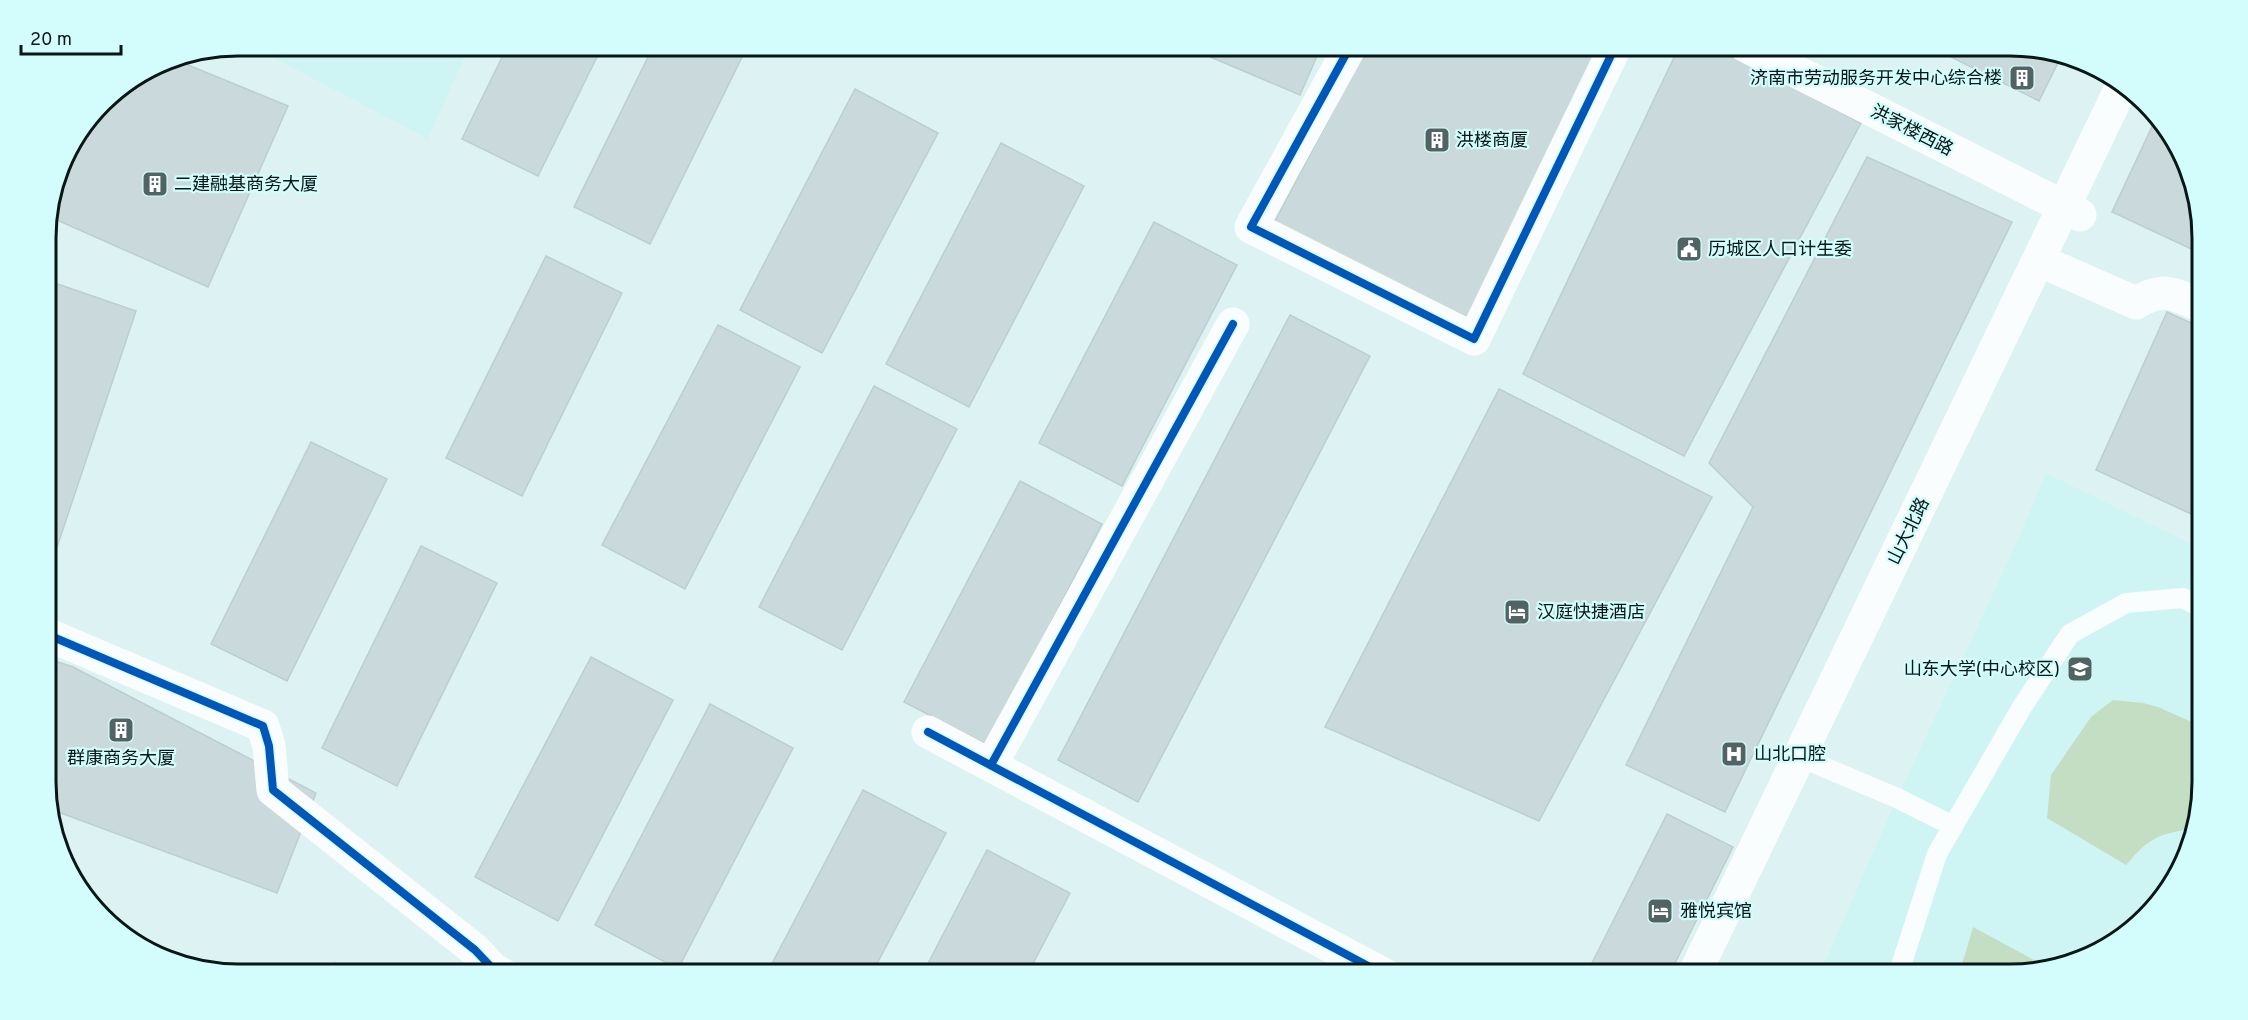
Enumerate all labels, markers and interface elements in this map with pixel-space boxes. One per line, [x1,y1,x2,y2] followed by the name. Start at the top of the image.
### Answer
[21,18,122,56] scale bar
[30,29,72,52] text: 20 m
[2007,63,2037,93] building icon: 济南市劳动服务开发中心综合楼
[1750,68,2002,91] place label: 济南市劳动服务开发中心综合楼
[1866,101,1957,162] street label: 洪家楼西路
[1422,125,1452,155] building icon: 洪楼商厦
[1456,130,1528,153] place label: 洪楼商厦
[140,169,170,199] building icon: 二建·融基商务大厦
[174,174,318,197] place label: 二建·融基商务大厦
[1674,234,1704,264] public building icon: 历城区人口计生委
[1708,239,1852,262] place label: 历城区人口计生委
[1883,494,1935,569] street label: 山大北路
[1502,597,1532,627] hotel icon: 汉庭快捷酒店
[1537,602,1645,625] place label: 汉庭快捷酒店
[2065,654,2095,684] school or university icon: 山东大学(中心校区)
[1904,659,2060,682] place label: 山东大学(中心校区)
[106,715,136,745] building icon: 群康商务大厦
[1719,739,1749,769] hospital icon: 山北口腔
[1754,744,1826,767] place label: 山北口腔
[67,748,175,771] place label: 群康商务大厦
[1645,896,1675,926] hotel icon: 雅悦宾馆
[1680,901,1752,924] place label: 雅悦宾馆

